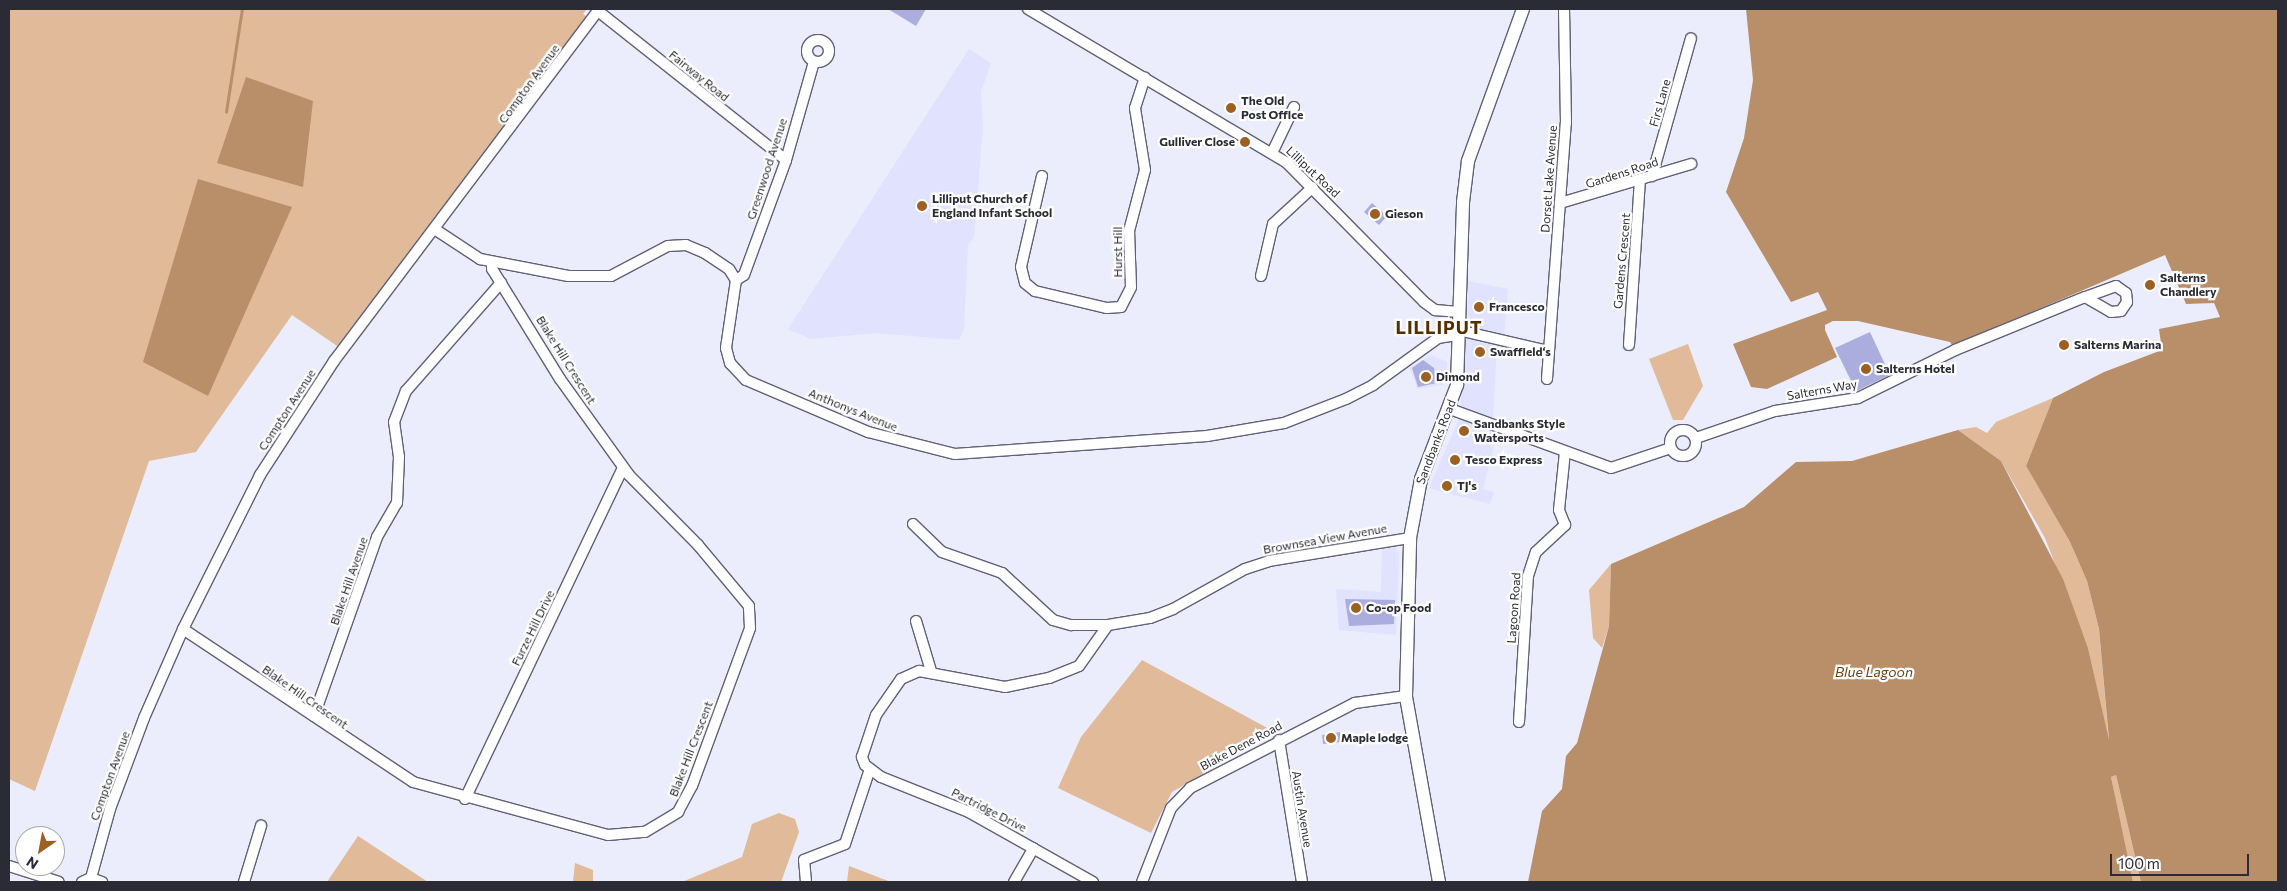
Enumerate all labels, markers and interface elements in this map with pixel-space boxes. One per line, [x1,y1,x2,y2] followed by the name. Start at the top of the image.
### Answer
[496,42,562,126] street label: Compton Avenue
[666,47,732,105] street label: Fairway Road
[1646,78,1674,128] street label: Firs Lane
[1241,94,1303,122] place label: The Old Post Office
[1225,102,1237,114] marker: The Old Post Office
[744,116,790,222] street label: Greenwood Avenue
[1538,125,1560,233] street label: Dorset Lake Avenue
[1159,135,1235,149] place label: Gulliver Close
[1239,136,1251,148] marker: Gulliver Close
[1283,143,1343,201] street label: Lilliput Road
[1584,154,1660,192] street label: Gardens Road
[932,192,1052,220] place label: Lilliput Church of England Infant School
[916,200,928,212] marker: Lilliput Church of England Infant School
[1385,207,1423,221] place label: Gieson
[1369,208,1381,220] marker: Gieson
[1611,212,1633,310] street label: Gardens Crescent
[1111,226,1125,278] street label: Hurst Hill
[2160,271,2217,299] place label: Salterns Chandlery
[2144,279,2156,291] marker: Salterns Chandlery
[1489,300,1545,314] place label: Francesco
[1473,301,1485,313] marker: Francesco
[533,313,599,407] street label: Blake Hill Crescent
[1394,316,1484,338] district label: LILLIPUT
[2074,338,2161,352] place label: Salterns Marina
[2058,339,2070,351] marker: Salterns Marina
[1490,345,1551,359] place label: Swaffield‘s
[1474,346,1486,358] marker: Swaffield‘s
[1876,362,1955,376] place label: Salterns Hotel
[1860,363,1872,375] marker: Salterns Hotel
[255,367,319,453] street label: Compton Avenue
[1436,370,1480,384] place label: Dimond
[1420,371,1432,383] marker: Dimond
[1786,377,1858,403] street label: Salterns Way
[806,386,900,434] street label: Anthonys Avenue
[1413,398,1459,486] street label: Sandbanks Road
[1474,417,1565,445] place label: Sandbanks Style Watersports
[1458,425,1470,437] marker: Sandbanks Style Watersports
[1465,453,1542,467] place label: Tesco Express
[1449,454,1461,466] marker: Tesco Express
[1457,479,1477,493] place label: TJ's
[1441,480,1453,492] marker: TJ's
[1262,521,1388,557] street label: Brownsea View Avenue
[327,535,371,627] street label: Blake Hill Avenue
[1504,572,1524,644] street label: Lagoon Road
[509,588,557,668] street label: Furze Hill Drive
[1366,601,1431,615] place label: Co-op Food
[1350,602,1362,614] marker: Co-op Food
[259,662,351,732] street label: Blake Hill Crescent
[1835,664,1913,680] water label: Blue Lagoon
[666,699,716,799] street label: Blake Hill Crescent
[1198,718,1284,774] street label: Blake Dene Road
[87,729,133,823] street label: Compton Avenue
[1341,731,1408,745] place label: Maple lodge
[1325,732,1337,744] marker: Maple lodge
[1289,770,1315,848] street label: Austin Avenue
[949,785,1029,835] street label: Partridge Drive
[15,826,65,876] north arrow
[2112,844,2251,876] scale bar
[23,853,41,873] text: N
[2118,854,2160,872] text: 100 m

